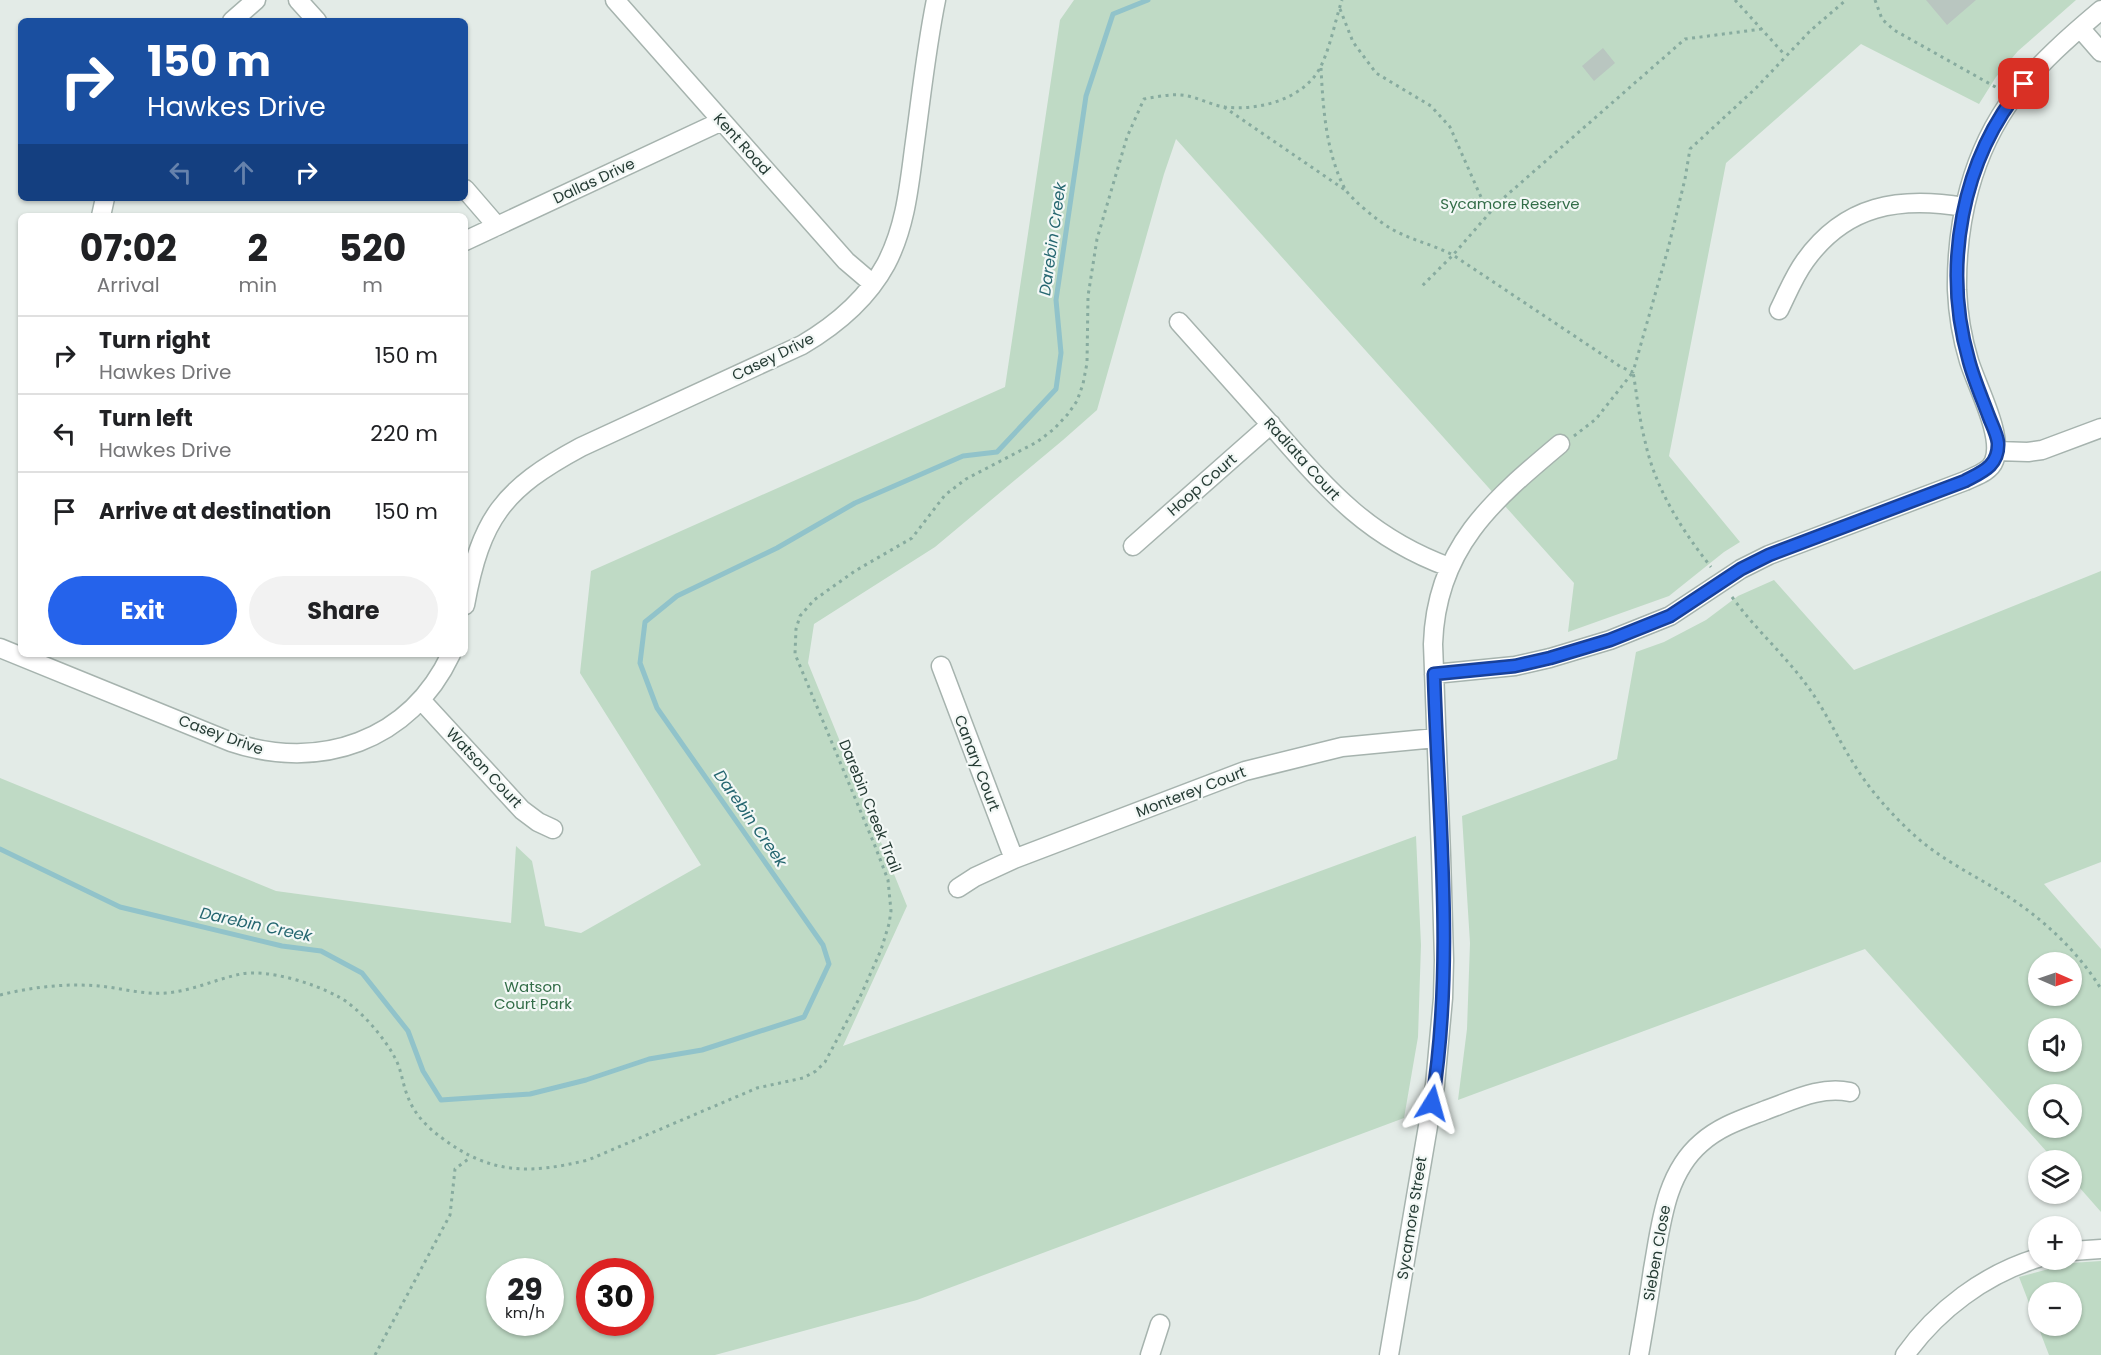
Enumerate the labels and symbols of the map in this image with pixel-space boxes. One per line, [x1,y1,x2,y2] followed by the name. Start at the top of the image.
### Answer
[1998,58,2049,109] pin
[709,108,776,179] street label: Kent Road
[550,152,638,209] street label: Dallas Drive
[1033,180,1072,297] water label: Darebin Creek
[1440,193,1580,214] park label: Sycamore Reserve
[728,328,817,385] street label: Casey Drive
[1260,413,1345,505] street label: Radiata Court
[1162,449,1241,521] street label: Hoop Court
[176,709,267,760] street label: Casey Drive
[950,712,1005,814] street label: Canary Court
[442,723,527,813] street label: Watson Court
[834,736,907,875] street label: Darebin Creek Trail
[1133,761,1249,822] street label: Monterey Court
[708,765,793,872] water label: Darebin Creek
[198,901,315,948] water label: Darebin Creek
[2028,952,2082,1006] north arrow
[494,976,572,1014] park label: Watson Court Park
[1400,1071,1464,1135] position arrow
[1391,1155,1432,1281] street label: Sycamore Street
[1638,1203,1675,1302] street label: Sieben Close
[576,1258,654,1336] speed limit sign: 30

